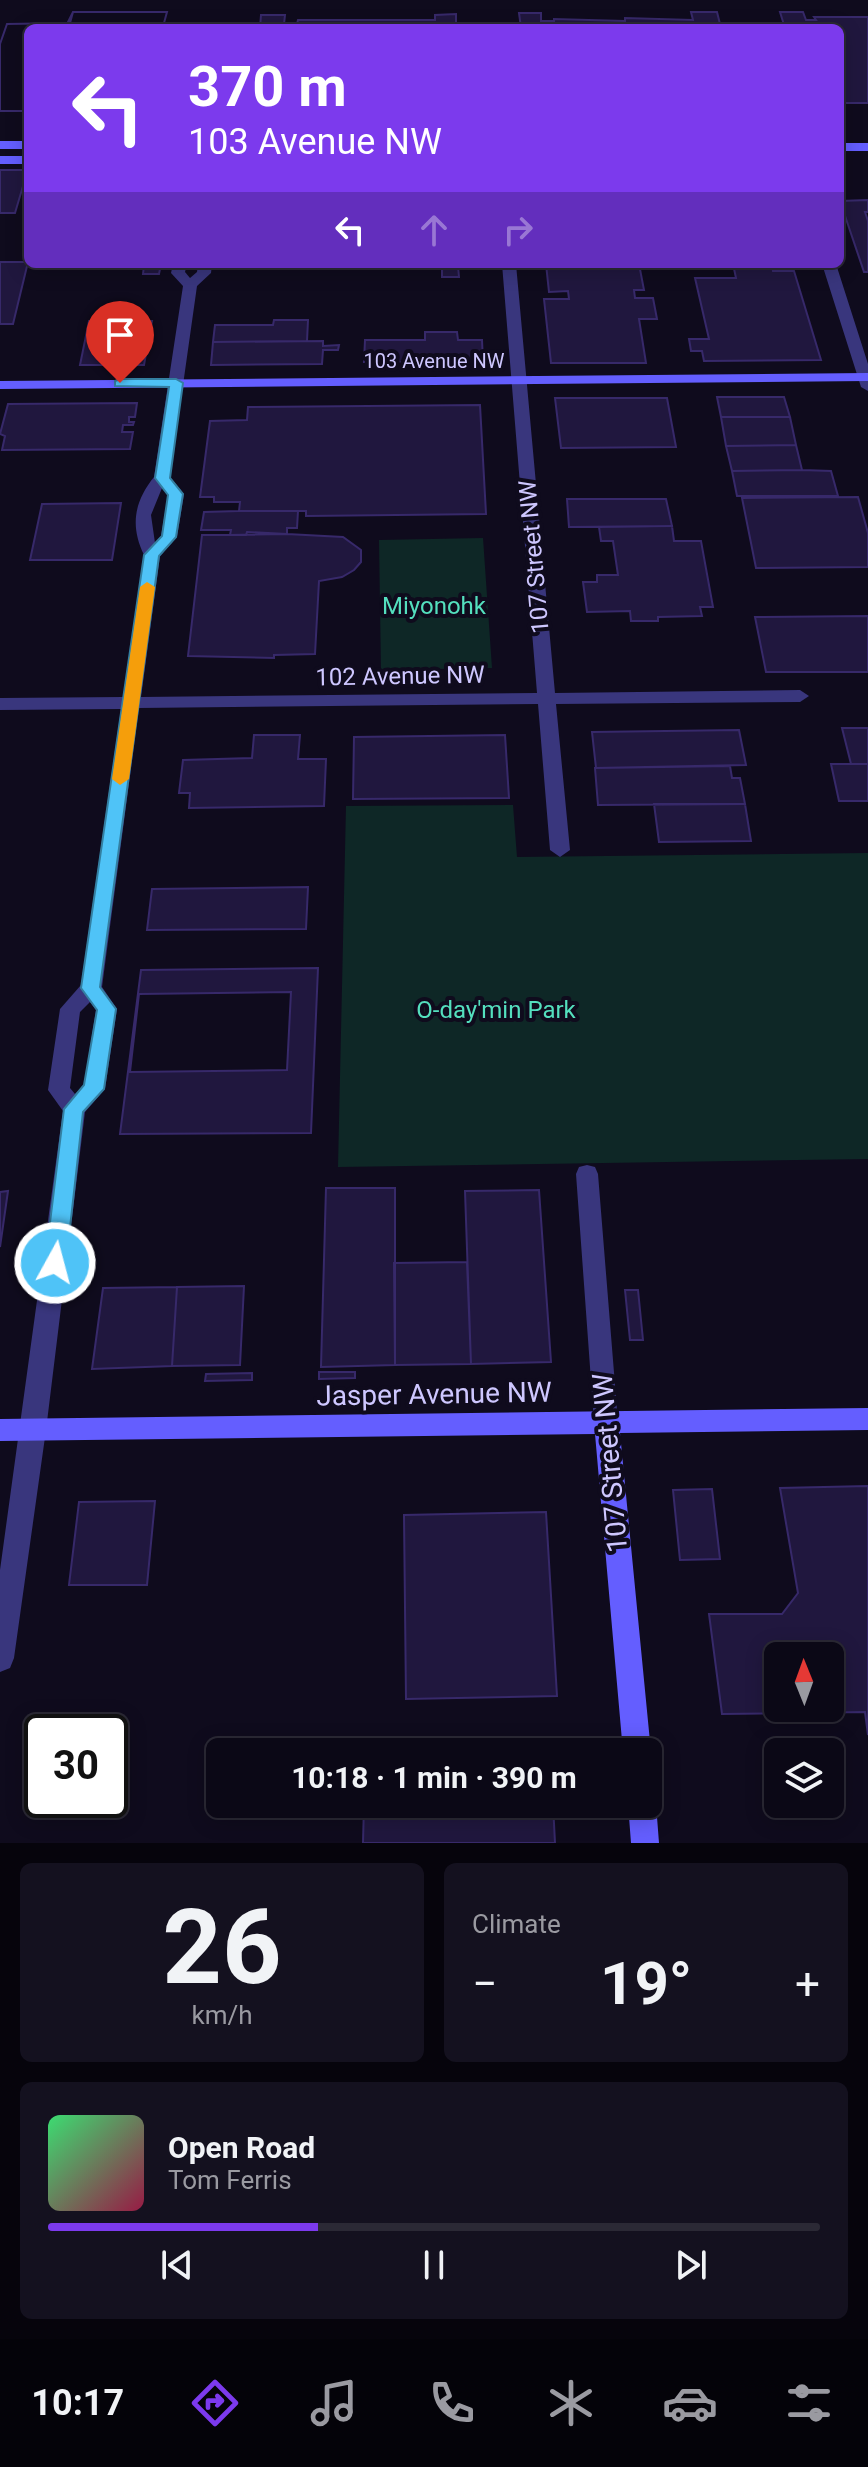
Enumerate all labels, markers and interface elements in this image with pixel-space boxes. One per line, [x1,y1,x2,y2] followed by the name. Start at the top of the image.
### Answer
[188,54,347,120] text: 370 m
[56,56,160,160] icon: left
[188,121,442,163] text: 103 Avenue NW
[328,208,372,252] icon: left
[412,208,456,252] icon: ahead
[496,208,540,252] icon: right
[86,301,154,383] pin
[98,313,142,357] icon: arrive
[363,349,505,373] street label: 103 Avenue NW
[513,479,555,635] street label: 107 Street NW
[382,592,487,620] park label: Miyonohk
[315,661,485,691] street label: 102 Avenue NW
[416,996,577,1024] park label: O-day'min Park
[13,1221,97,1305] position arrow
[586,1372,634,1554] street label: 107 Street NW
[316,1375,552,1413] street label: Jasper Avenue NW
[764,1642,844,1722] north arrow
[764,1642,844,1818] map controls
[24,1714,128,1818] speed limit sign: 30
[764,1738,844,1818] button: layers
[291,1760,577,1795] text: 10:18 · 1 min · 390 m
[162,1887,282,2008] text: 26
[472,1909,561,1939] text: Climate
[600,1948,692,2019] text: 19°
[472,1958,497,2010] text: −
[795,1958,820,2010] text: +
[191,2000,253,2030] text: km/h
[168,2130,315,2165] text: Open Road
[168,2165,292,2195] text: Tom Ferris
[155,2243,199,2287] icon: previous
[412,2243,456,2287] icon: pause
[669,2243,713,2287] icon: next
[187,2375,243,2431] icon: directions
[306,2375,362,2431] icon: music
[424,2375,480,2431] icon: phone
[543,2375,599,2431] icon: climate
[662,2375,718,2431] icon: car
[781,2375,837,2431] icon: filters
[31,2382,124,2424] text: 10:17

